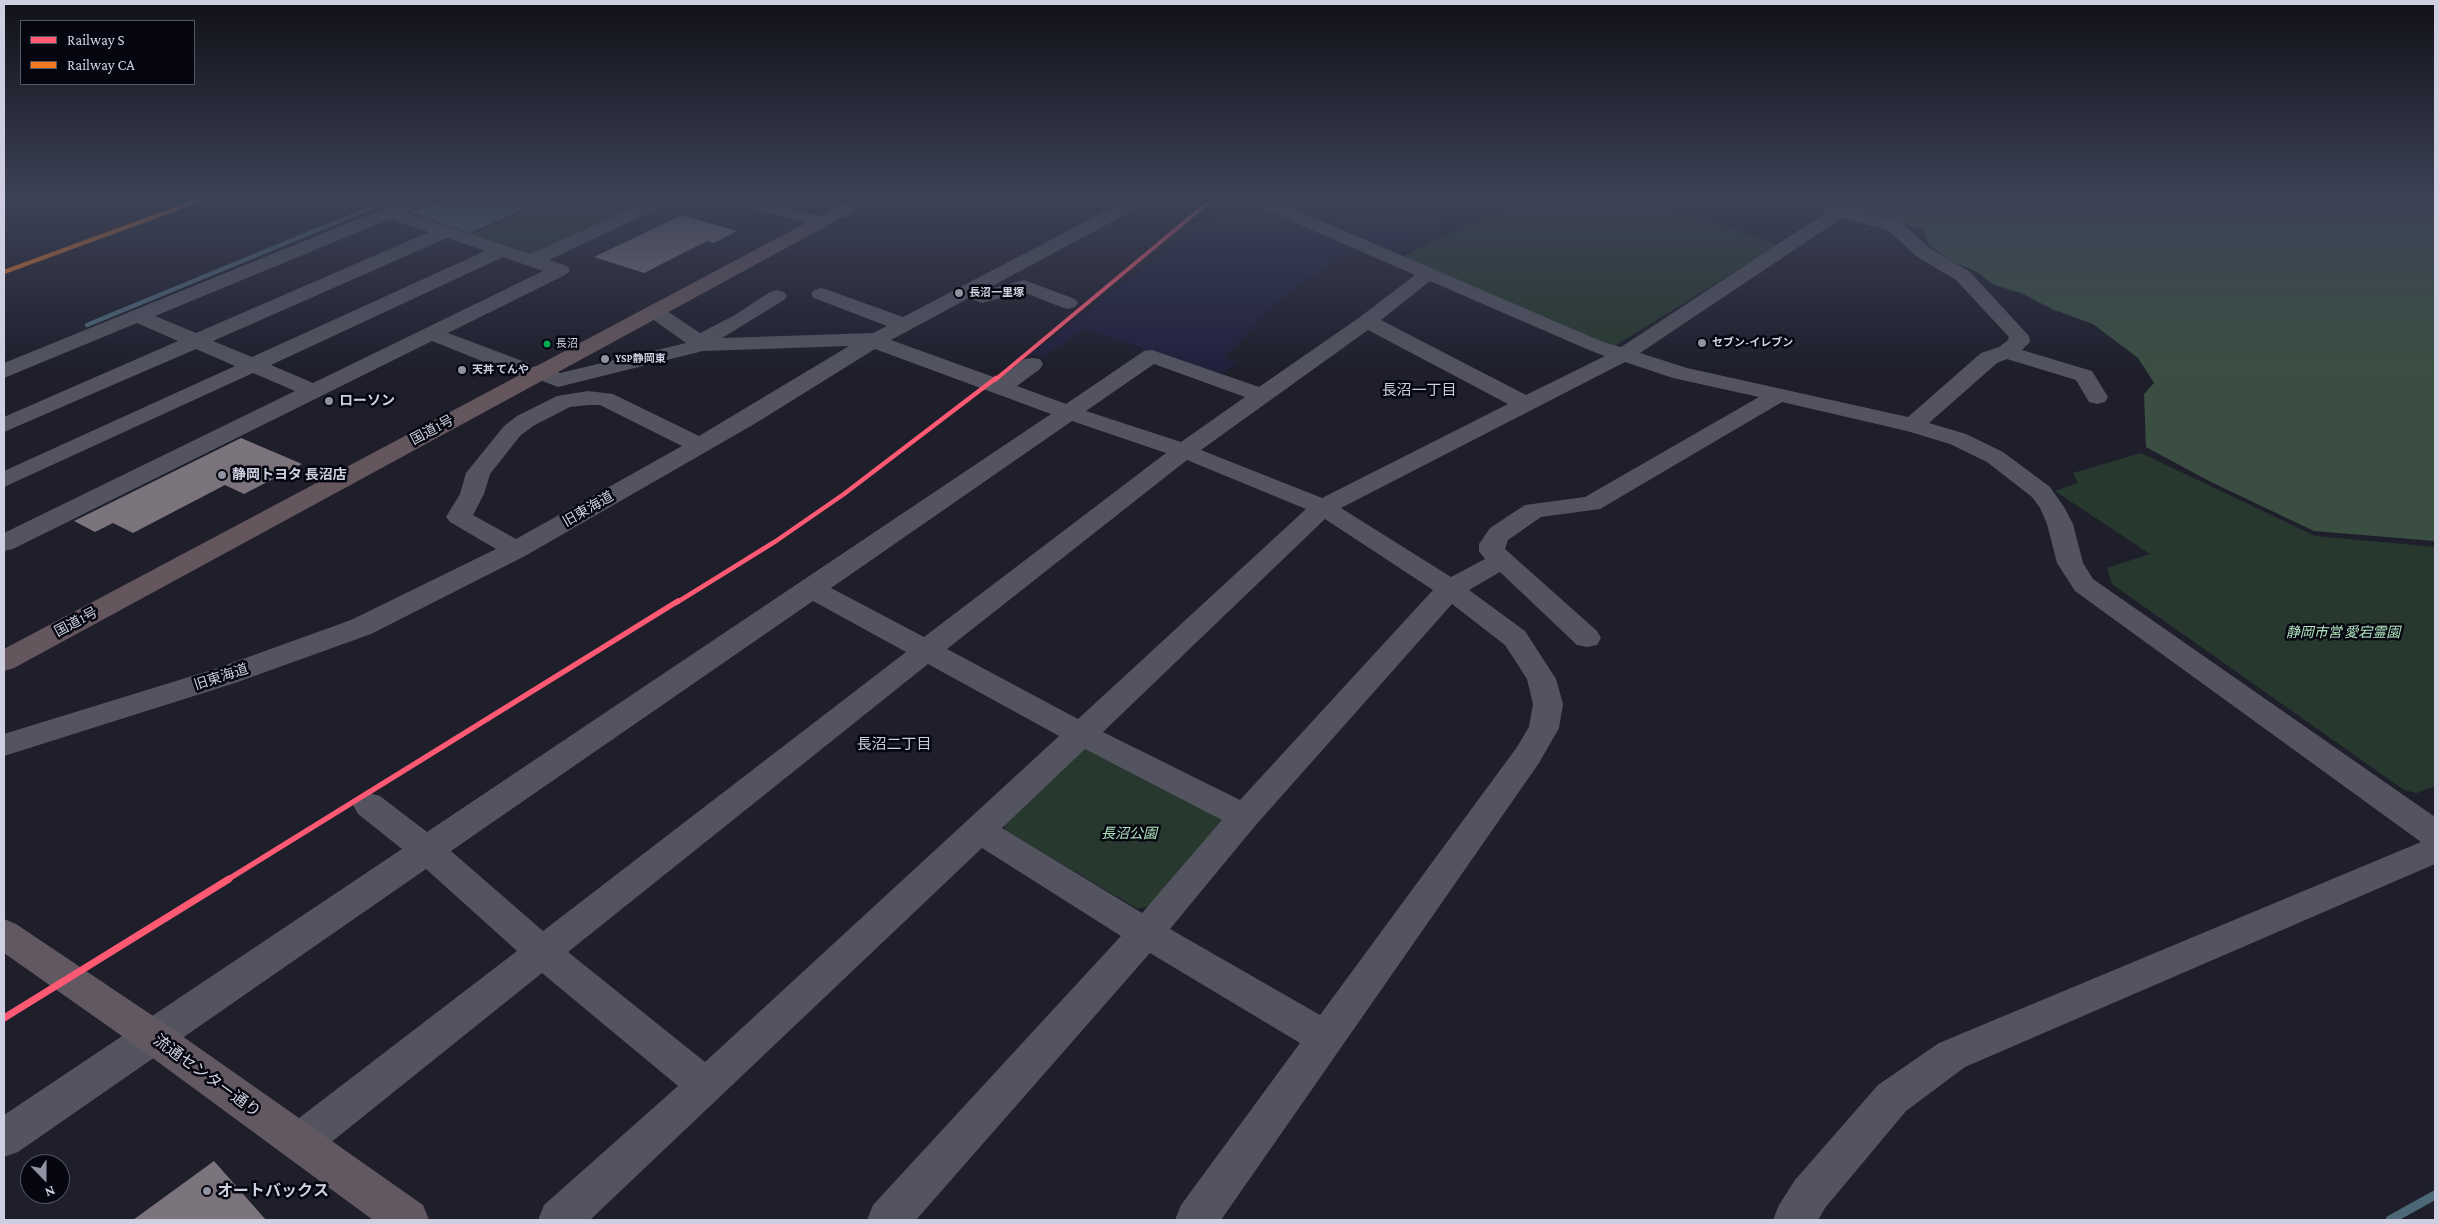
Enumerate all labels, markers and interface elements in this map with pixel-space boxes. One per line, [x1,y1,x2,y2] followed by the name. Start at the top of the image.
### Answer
[20,20,195,85] legend
[67,32,125,48] text: Railway S
[67,57,135,73] text: Railway CA
[969,286,1024,300] place label: 長沼一里塚
[953,287,965,299] marker: 長沼一里塚
[1712,336,1793,350] place label: セブン-イレブン
[556,337,578,351] place label: 長沼
[1696,337,1708,349] marker: セブン-イレブン
[542,339,552,349] marker: 長沼
[615,352,666,366] place label: YSP静岡東
[599,353,611,365] marker: YSP静岡東
[472,363,529,377] place label: 天丼 てんや
[456,364,468,376] marker: 天丼 てんや
[1382,381,1456,399] district label: 長沼一丁目
[339,393,395,409] place label: ローソン
[323,395,335,407] marker: ローソン
[407,412,457,448] street label: 国道1号
[232,467,347,483] place label: 静岡トヨタ 長沼店
[216,469,228,481] marker: 静岡トヨタ 長沼店
[560,488,616,530] street label: 旧東海道
[51,604,101,640] street label: 国道1号
[2286,625,2400,641] park label: 静岡市営 愛宕霊園
[192,660,250,694] street label: 旧東海道
[857,735,931,753] district label: 長沼二丁目
[1101,826,1157,842] park label: 長沼公園
[150,1031,264,1121] street label: 流通センター通り
[20,1154,70,1204] north arrow
[217,1181,329,1201] place label: オートバックス
[43,1183,58,1201] text: N
[201,1185,213,1197] marker: オートバックス

